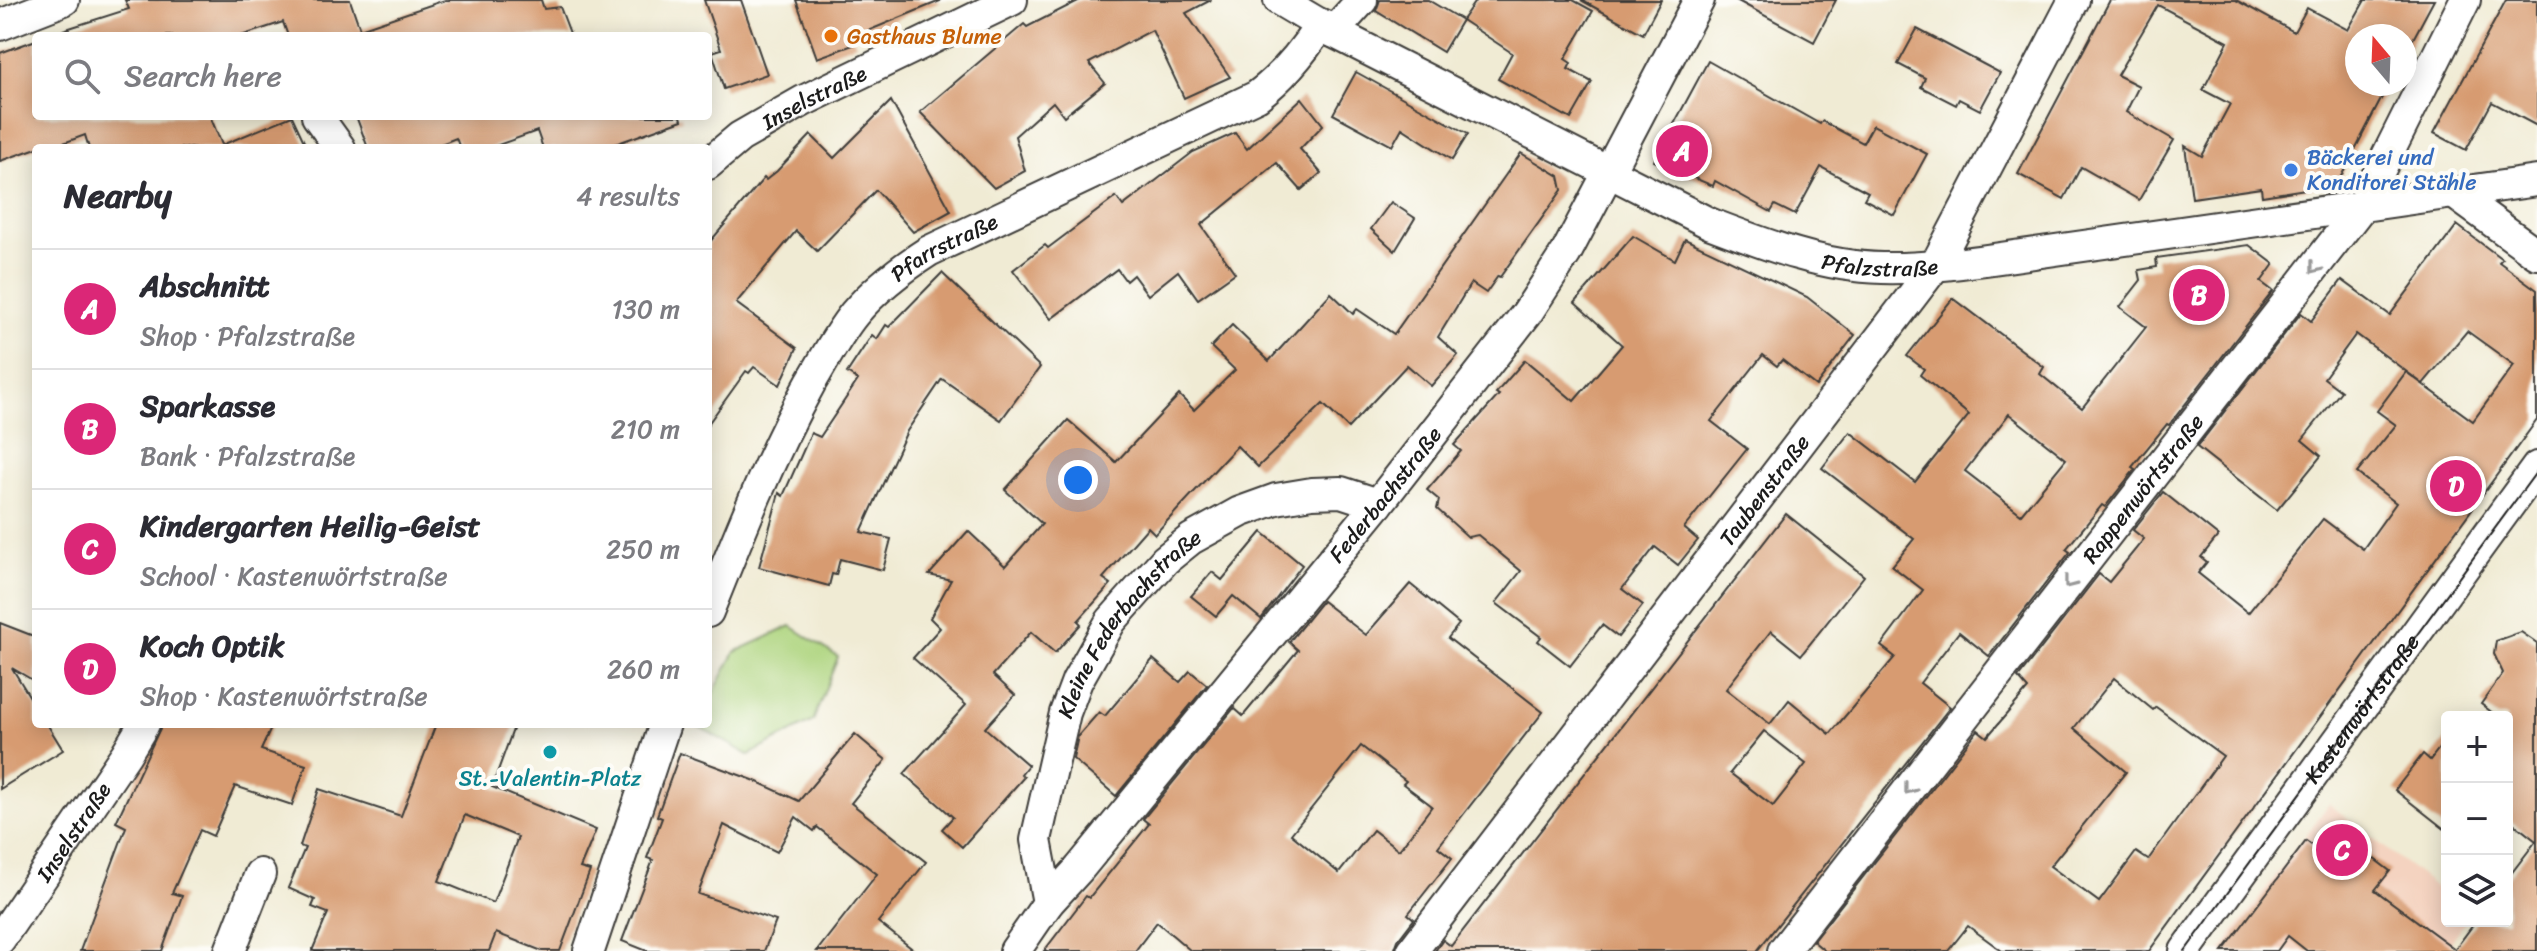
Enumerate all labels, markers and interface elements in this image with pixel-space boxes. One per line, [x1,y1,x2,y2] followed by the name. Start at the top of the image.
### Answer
[847,17,1002,56] place label: Gasthaus Blume
[2345,24,2417,96] north arrow
[822,27,840,45] marker: Gasthaus Blume
[32,32,712,120] search box
[124,49,282,103] text: Search here
[60,54,104,98] icon: search
[753,54,874,141] street label: Inselstraße
[1656,121,1708,181] pin: A
[2307,138,2477,202] place label: Bäckerei und Konditorei Stähle
[2282,161,2300,179] marker: Bäckerei und Konditorei Stähle
[64,166,172,226] text: Nearby
[576,173,680,219] text: 4 results
[882,202,1005,292] street label: Pfarrstraße
[1818,242,1940,288] street label: Pfalzstraße
[140,259,270,313] text: Abschnitt
[2310,259,2324,274] one-way arrow
[2173,265,2225,325] pin: B
[81,286,99,332] text: A
[611,286,680,332] text: 130 m
[140,313,355,359] text: Shop · Pfalzstraße
[140,379,275,433] text: Sparkasse
[2072,405,2214,572] street label: Rappenwörtstraße
[82,406,98,452] text: B
[611,406,680,452] text: 210 m
[1318,418,1452,572] street label: Federbachstraße
[1709,426,1820,555] street label: Taubenstraße
[140,433,355,479] text: Bank · Pfalzstraße
[2430,456,2482,516] pin: D
[1058,460,1098,500] your location
[140,499,480,553] text: Kindergarten Heilig-Geist
[1046,518,1209,724] street label: Kleine Federbachstraße
[82,526,98,572] text: C
[606,526,680,572] text: 250 m
[140,553,448,599] text: School · Kastenwörtstraße
[2064,574,2079,588] one-way arrow
[140,619,285,673] text: Koch Optik
[2294,625,2430,792] street label: Kastenwörtstraße
[82,646,98,692] text: D
[607,646,680,692] text: 260 m
[140,673,428,719] text: Shop · Kastenwörtstraße
[2441,711,2513,927] map controls
[2441,711,2513,783] button: +
[541,743,559,761] marker: St.-Valentin-Platz
[459,759,642,798] place label: St.-Valentin-Platz
[25,773,122,891] street label: Inselstraße
[1905,780,1919,794] one-way arrow
[2441,783,2513,855] button: −
[2316,820,2368,880] pin: C
[2441,855,2513,927] button: layers

